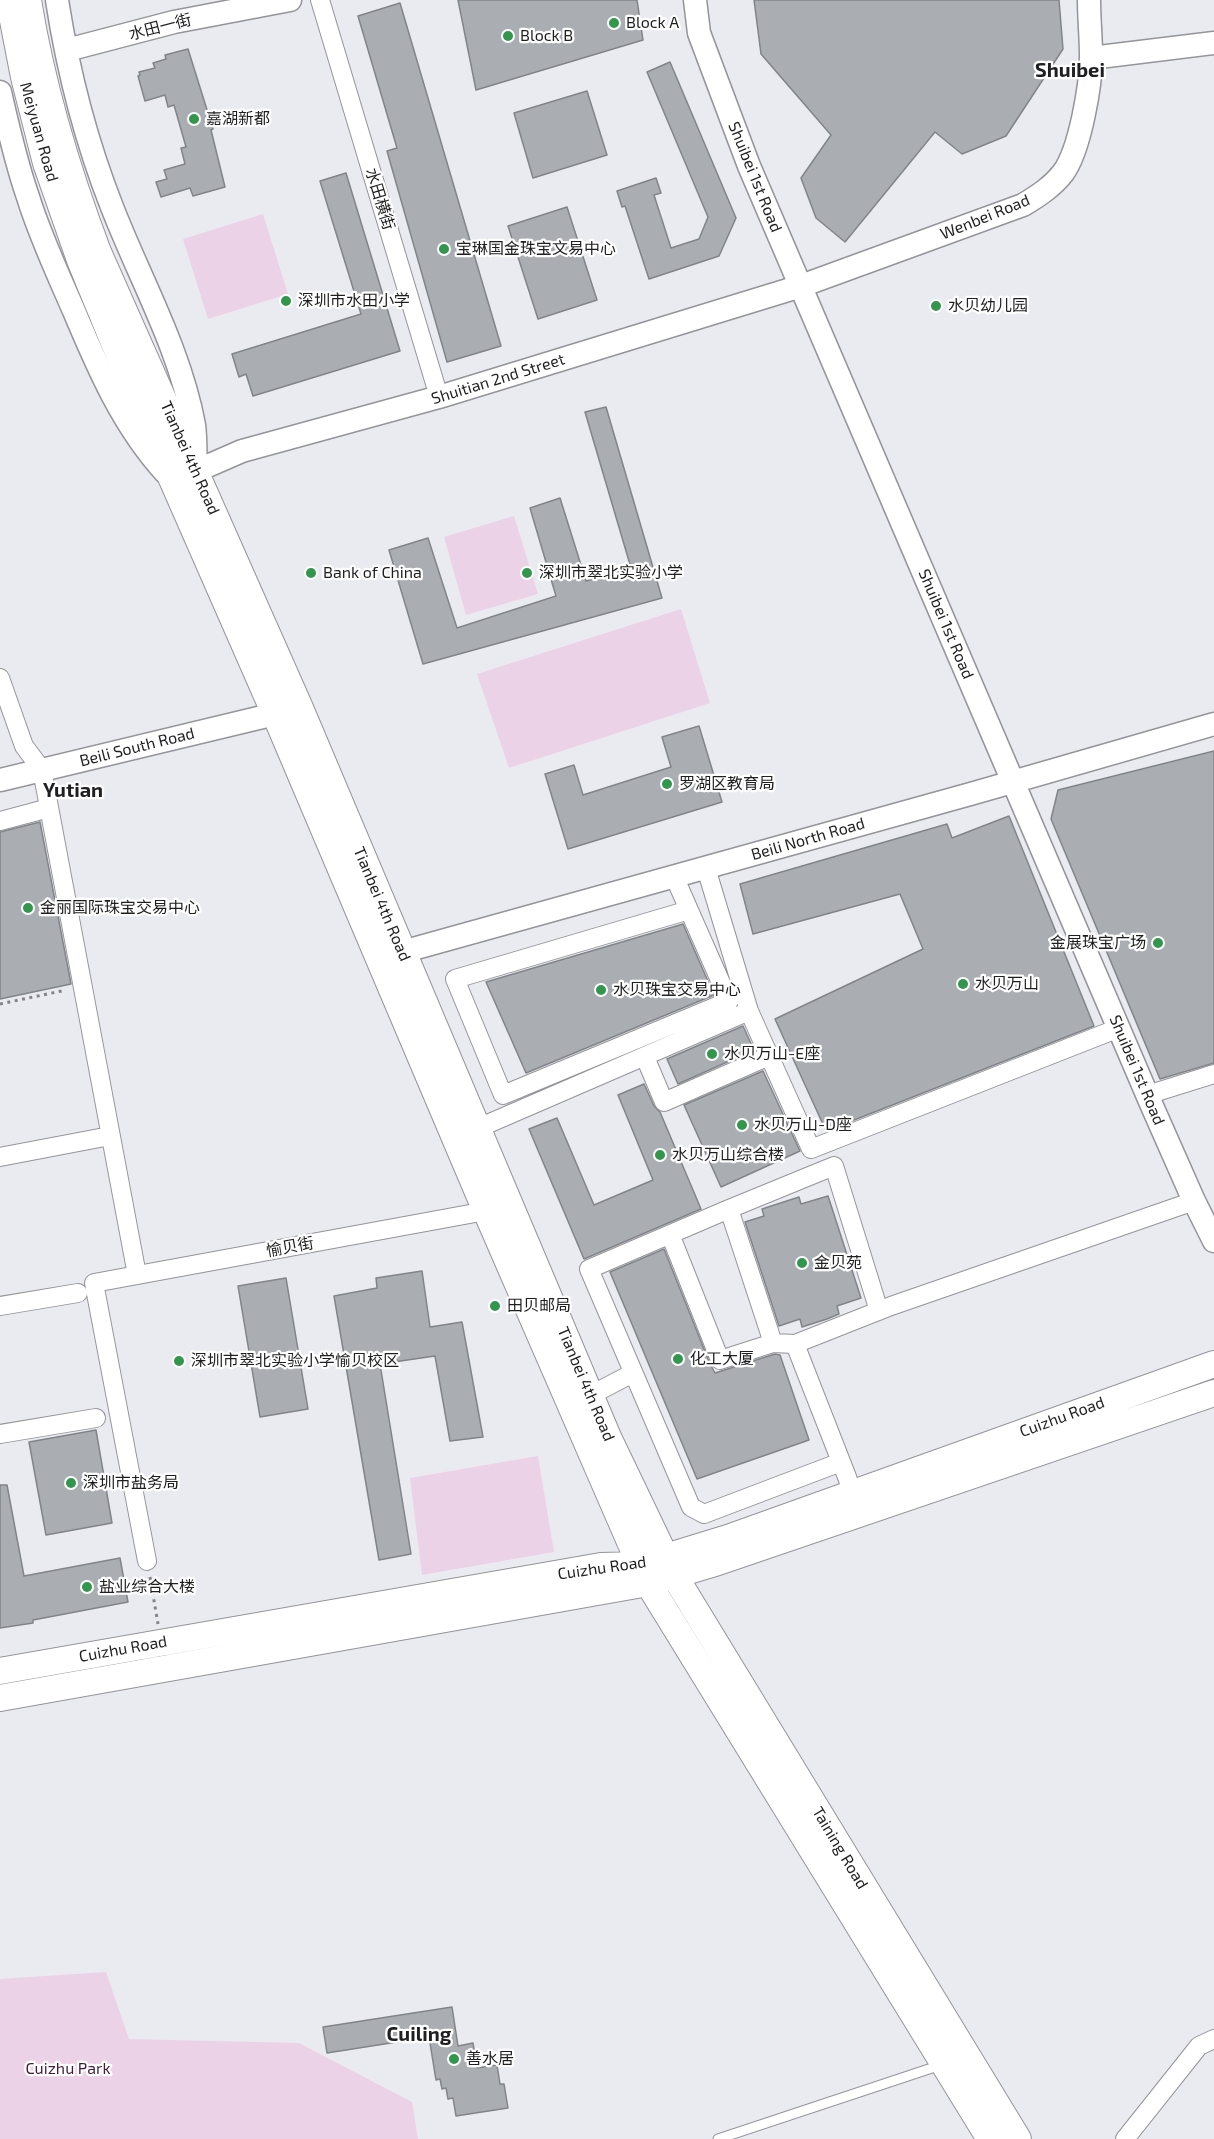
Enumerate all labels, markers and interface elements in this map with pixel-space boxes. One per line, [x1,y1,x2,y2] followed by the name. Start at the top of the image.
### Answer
[127,10,193,44] street label: 水田一街
[626,13,679,33] place label: Block A
[607,16,621,30] marker: Block A
[520,26,573,46] place label: Block B
[501,29,515,43] marker: Block B
[1035,58,1105,82] district label: Shuibei
[16,80,62,184] street label: Meiyuan Road
[206,109,270,129] place label: 嘉湖新都
[187,112,201,126] marker: 嘉湖新都
[724,119,786,235] street label: Shuibei 1st Road
[361,166,399,232] street label: 水田横街
[937,190,1033,244] street label: Wenbei Road
[456,239,616,259] place label: 宝琳国金珠宝文易中心
[437,242,451,256] marker: 宝琳国金珠宝文易中心
[298,291,410,311] place label: 深圳市水田小学
[279,294,293,308] marker: 深圳市水田小学
[948,296,1028,316] place label: 水贝幼儿园
[929,299,943,313] marker: 水贝幼儿园
[429,350,567,408] street label: Shuitian 2nd Street
[156,398,224,518] street label: Tianbei 4th Road
[323,563,422,583] place label: Bank of China
[539,563,683,583] place label: 深圳市翠北实验小学
[304,566,318,580] marker: Bank of China
[520,566,534,580] marker: 深圳市翠北实验小学
[914,566,978,682] street label: Shuibei 1st Road
[78,723,196,771] street label: Beili South Road
[679,774,775,794] place label: 罗湖区教育局
[660,777,674,791] marker: 罗湖区教育局
[43,778,103,802] district label: Yutian
[749,814,867,864] street label: Beili North Road
[349,844,415,964] street label: Tianbei 4th Road
[40,898,200,918] place label: 金丽国际珠宝交易中心
[21,901,35,915] marker: 金丽国际珠宝交易中心
[1050,933,1146,953] place label: 金展珠宝广场
[1151,936,1165,950] marker: 金展珠宝广场
[975,974,1039,994] place label: 水贝万山
[956,977,970,991] marker: 水贝万山
[613,980,741,1000] place label: 水贝珠宝交易中心
[594,983,608,997] marker: 水贝珠宝交易中心
[1105,1012,1169,1128] street label: Shuibei 1st Road
[724,1044,820,1064] place label: 水贝万山-E座
[705,1047,719,1061] marker: 水贝万山-E座
[754,1115,852,1135] place label: 水贝万山-D座
[735,1118,749,1132] marker: 水贝万山-D座
[672,1145,784,1165] place label: 水贝万山综合楼
[653,1148,667,1162] marker: 水贝万山综合楼
[265,1233,315,1261] street label: 愉贝街
[814,1253,862,1273] place label: 金贝苑
[795,1256,809,1270] marker: 金贝苑
[507,1296,571,1316] place label: 田贝邮局
[488,1299,502,1313] marker: 田贝邮局
[553,1324,619,1444] street label: Tianbei 4th Road
[690,1349,754,1369] place label: 化工大厦
[191,1351,399,1371] place label: 深圳市翠北实验小学愉贝校区
[671,1352,685,1366] marker: 化工大厦
[172,1354,186,1368] marker: 深圳市翠北实验小学愉贝校区
[1017,1393,1107,1441] street label: Cuizhu Road
[83,1473,179,1493] place label: 深圳市盐务局
[64,1476,78,1490] marker: 深圳市盐务局
[556,1552,648,1584] street label: Cuizhu Road
[99,1577,195,1597] place label: 盐业综合大楼
[80,1580,94,1594] marker: 盐业综合大楼
[77,1632,169,1666] street label: Cuizhu Road
[808,1803,872,1893] street label: Taining Road
[387,2022,451,2046] district label: Cuiling
[466,2049,514,2069] place label: 善水居
[447,2052,461,2066] marker: 善水居
[25,2059,111,2079] park label: Cuizhu Park

